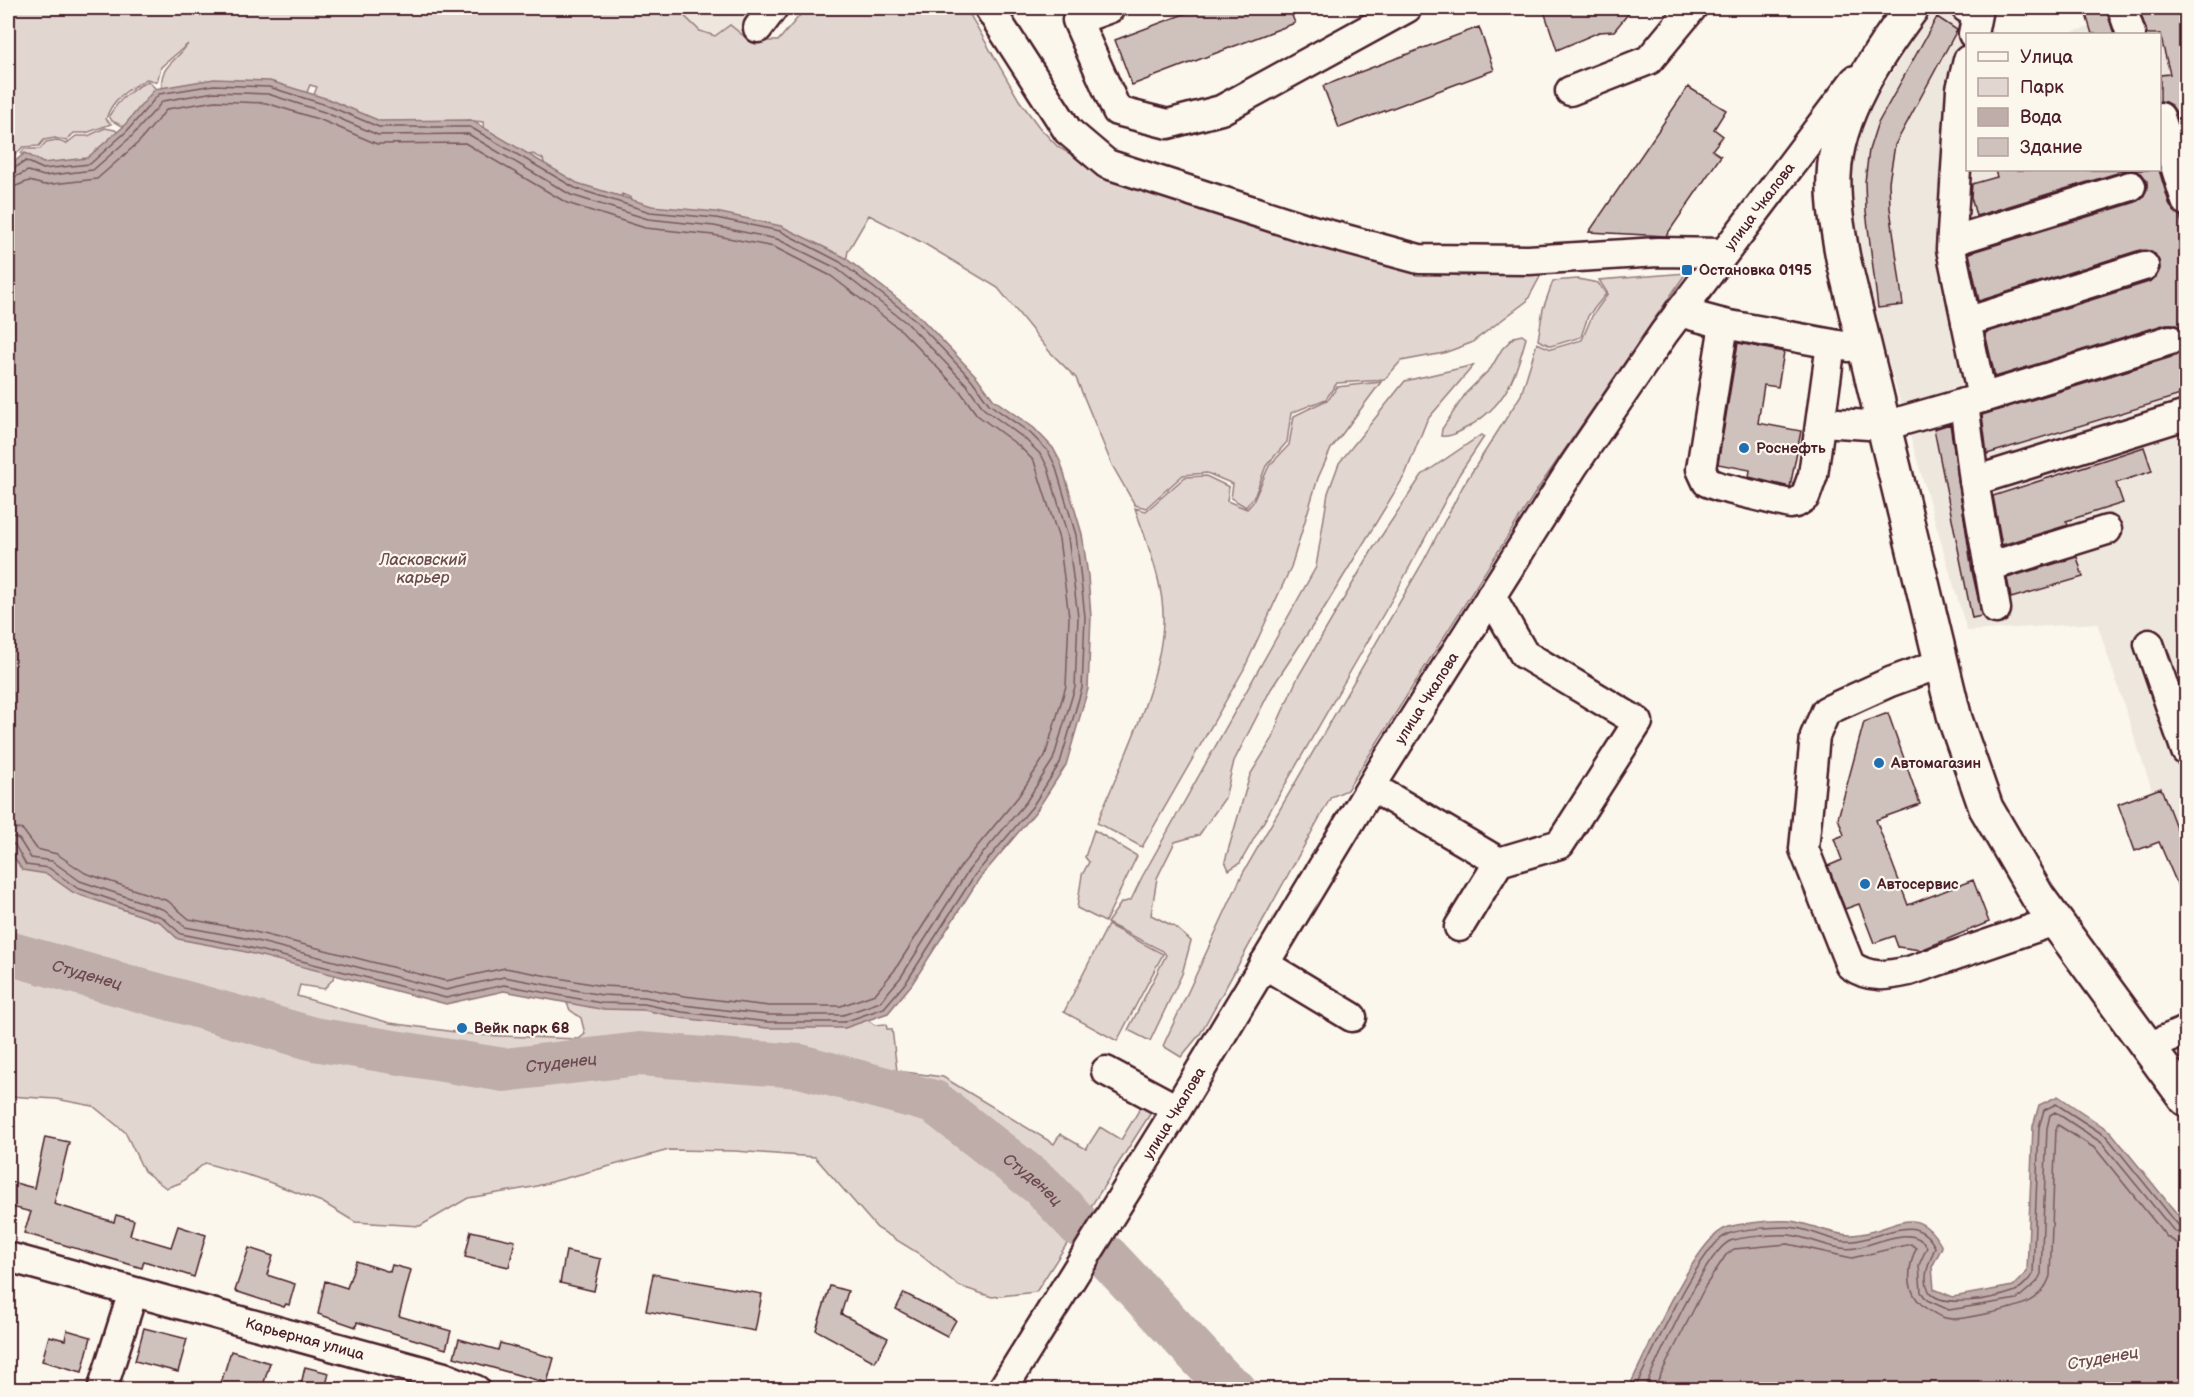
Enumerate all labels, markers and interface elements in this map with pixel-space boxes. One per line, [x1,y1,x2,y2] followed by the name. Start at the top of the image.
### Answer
[1966,33,2161,171] legend
[2020,47,2074,68] text: Улица
[2020,77,2064,98] text: Парк
[2020,107,2062,128] text: Вода
[2020,137,2082,158] text: Здание
[1720,159,1799,254] street label: улица Чкалова
[1699,261,1812,280] place label: Остановка 0195
[1680,263,1694,277] marker: Остановка 0195
[1756,439,1826,458] place label: Роснефть
[1737,441,1751,455] marker: Роснефть
[378,551,467,588] water label: Ласковский карьер
[1391,648,1463,748] street label: улица Чкалова
[1890,754,1981,773] place label: Автомагазин
[1872,756,1886,770] marker: Автомагазин
[1876,875,1959,894] place label: Автосервис
[1858,877,1872,891] marker: Автосервис
[50,956,124,994] water label: Студенец
[474,1019,569,1038] place label: Вейк парк 68
[455,1021,469,1035] marker: Вейк парк 68
[524,1050,598,1077] water label: Студенец
[1138,1063,1210,1163] street label: улица Чкалова
[999,1150,1066,1210] water label: Студенец
[243,1313,367,1364] street label: Карьерная улица
[2066,1343,2140,1375] water label: Студенец

